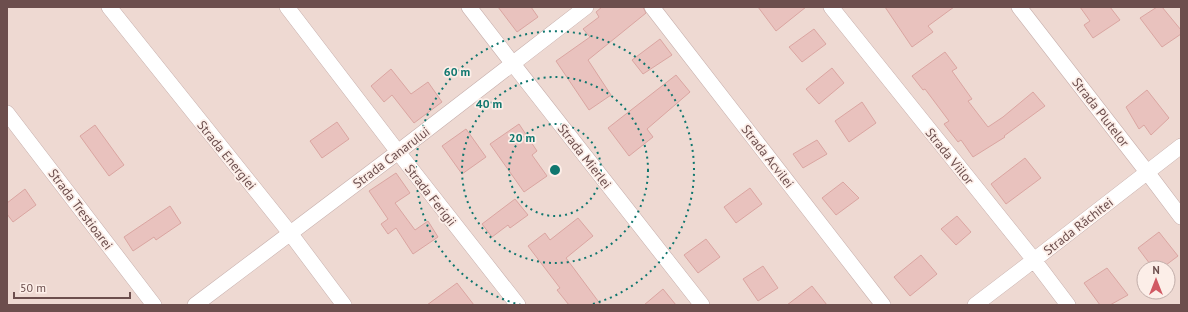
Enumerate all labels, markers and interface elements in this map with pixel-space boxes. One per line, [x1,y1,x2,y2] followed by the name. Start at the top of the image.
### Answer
[444,64,470,79] text: 60 m
[1068,74,1133,151] street label: Strada Plutelor
[476,96,502,111] text: 40 m
[193,117,260,194] street label: Strada Energiei
[554,120,615,192] street label: Strada Mierlei
[738,121,798,191] street label: Strada Acvilei
[349,123,433,192] street label: Strada Canarului
[922,124,978,189] street label: Strada Viilor
[509,130,535,145] text: 20 m
[401,161,460,230] street label: Strada Ferigii
[548,163,562,177] centre of rings
[45,166,117,253] street label: Strada Trestioarei
[1040,194,1117,259] street label: Strada Răchitei
[1136,260,1176,300] north arrow
[1152,263,1160,277] text: N
[14,274,130,300] scale bar
[20,280,46,295] text: 50 m

